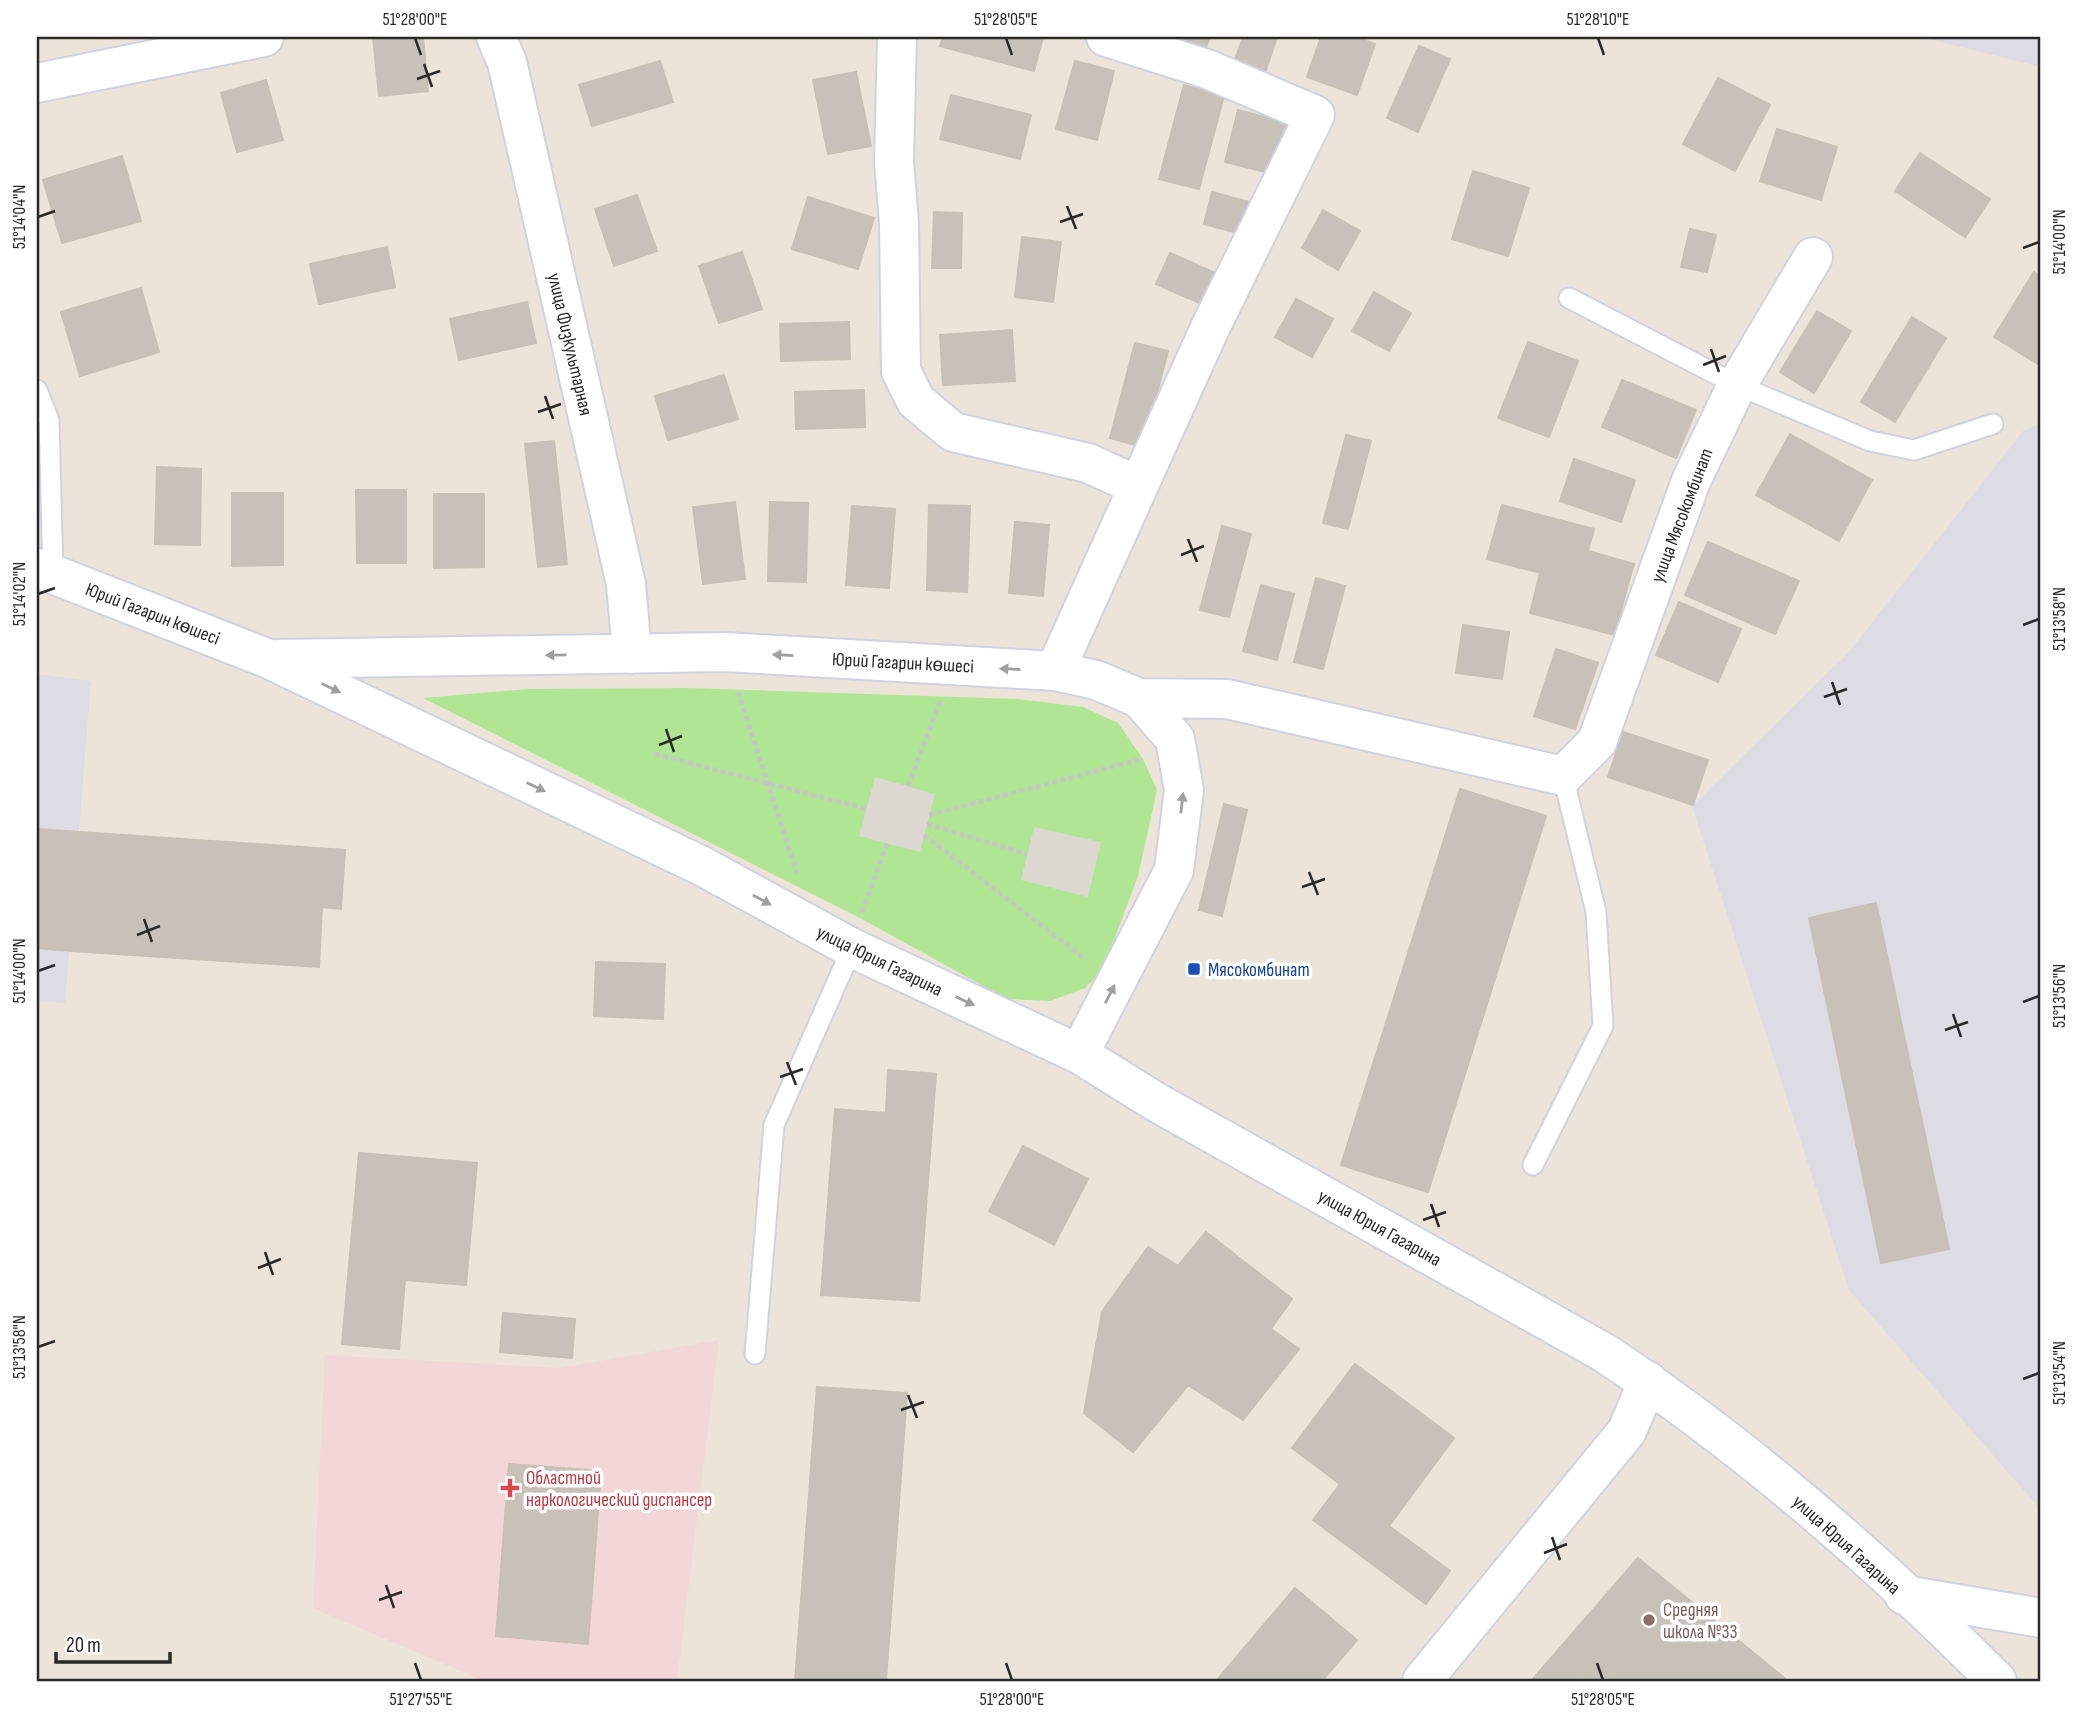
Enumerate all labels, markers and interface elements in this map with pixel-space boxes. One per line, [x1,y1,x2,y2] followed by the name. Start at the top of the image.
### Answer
[383,9,447,30] text: 51°28'00"E
[974,9,1038,30] text: 51°28'05"E
[1566,9,1630,30] text: 51°28'10"E
[9,185,30,249] text: 51°14'04"N
[2049,209,2070,275] text: 51°14'00"N
[542,271,597,418] street label: улица Физкультарная
[1646,445,1719,586] street label: улица Мясокомбинат
[9,562,30,626] text: 51°14'02"N
[82,578,223,651] street label: Юрий Гагарин көшесі
[2049,587,2070,651] text: 51°13'58"N
[831,648,974,679] street label: Юрий Гагарин көшесі
[545,649,567,661] one-way arrow
[772,649,794,660] one-way arrow
[999,663,1021,674] one-way arrow
[321,683,341,694] one-way arrow
[526,781,546,792] one-way arrow
[1177,791,1188,813] one-way arrow
[752,894,771,906] one-way arrow
[813,921,946,1002] street label: улица Юрия Гагарина
[9,938,30,1004] text: 51°14'00"N
[1208,959,1310,982] place label: Мясокомбинат
[1186,961,1202,977] marker: Мясокомбинат
[2049,964,2070,1028] text: 51°13'56"N
[1104,985,1116,1004] one-way arrow
[955,995,975,1007] one-way arrow
[1314,1185,1445,1272] street label: улица Юрия Гагарина
[9,1315,30,1379] text: 51°13'58"N
[2049,1341,2070,1405] text: 51°13'54"N
[526,1467,712,1512] place label: Областной наркологический диспансер
[500,1478,520,1498] marker: Областной наркологический диспансер
[1787,1491,1905,1600] street label: улица Юрия Гагарина
[1663,1599,1737,1644] place label: Средняя школа №33
[1641,1612,1657,1628] marker: Средняя школа №33
[56,1620,170,1664] scale bar
[66,1633,101,1658] text: 20 m
[389,1689,453,1710] text: 51°27'55"E
[980,1689,1044,1710] text: 51°28'00"E
[1571,1689,1635,1710] text: 51°28'05"E

